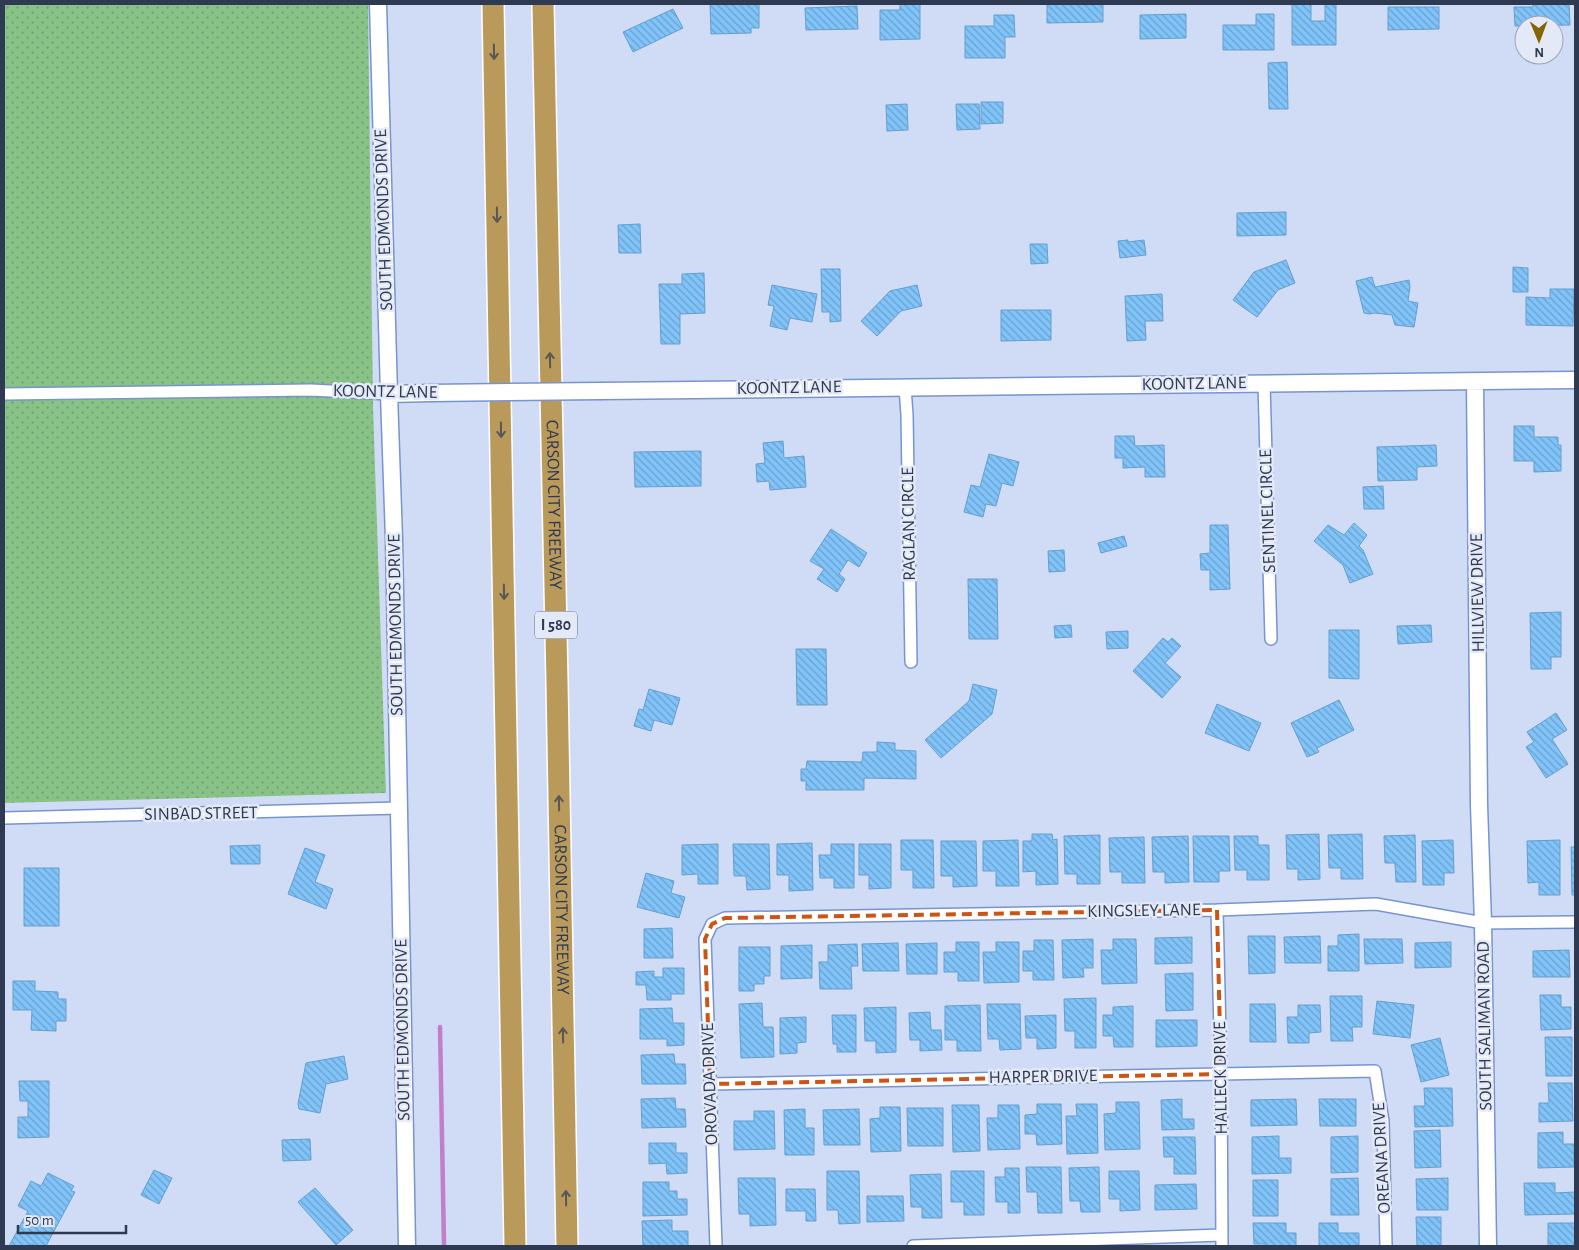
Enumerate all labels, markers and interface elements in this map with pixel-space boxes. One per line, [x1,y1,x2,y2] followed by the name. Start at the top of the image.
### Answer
[1514,15,1564,65] north arrow
[489,44,499,60] one-way arrow
[1534,45,1544,59] text: N
[372,129,396,311] street label: SOUTH EDMONDS DRIVE
[492,206,502,223] one-way arrow
[546,352,555,368] one-way arrow
[1142,374,1247,394] street label: KOONTZ LANE
[737,378,842,398] street label: KOONTZ LANE
[333,382,438,402] street label: KOONTZ LANE
[543,420,564,591] street label: CARSON CITY FREEWAY
[496,422,506,438] one-way arrow
[1257,449,1279,573] street label: SENTINEL CIRCLE
[899,467,919,581] street label: RAGLAN CIRCLE
[1468,533,1488,653] street label: HILLVIEW DRIVE
[385,534,407,716] street label: SOUTH EDMONDS DRIVE
[499,584,509,600] one-way arrow
[535,612,577,638] road number: I 580
[555,795,564,811] one-way arrow
[144,804,258,824] street label: SINBAD STREET
[551,825,572,996] street label: CARSON CITY FREEWAY
[1087,901,1201,921] street label: KINGSLEY LANE
[392,939,414,1121] street label: SOUTH EDMONDS DRIVE
[1475,941,1495,1111] street label: SOUTH SALIMAN ROAD
[1211,1021,1231,1135] street label: HALLECK DRIVE
[699,1022,721,1145] street label: OROVADA DRIVE
[558,1027,568,1044] one-way arrow
[989,1067,1098,1087] street label: HARPER DRIVE
[1370,1102,1394,1214] street label: OREANA DRIVE
[561,1190,571,1206] one-way arrow
[18,1202,125,1234] scale bar
[25,1213,54,1228] text: 50 m

